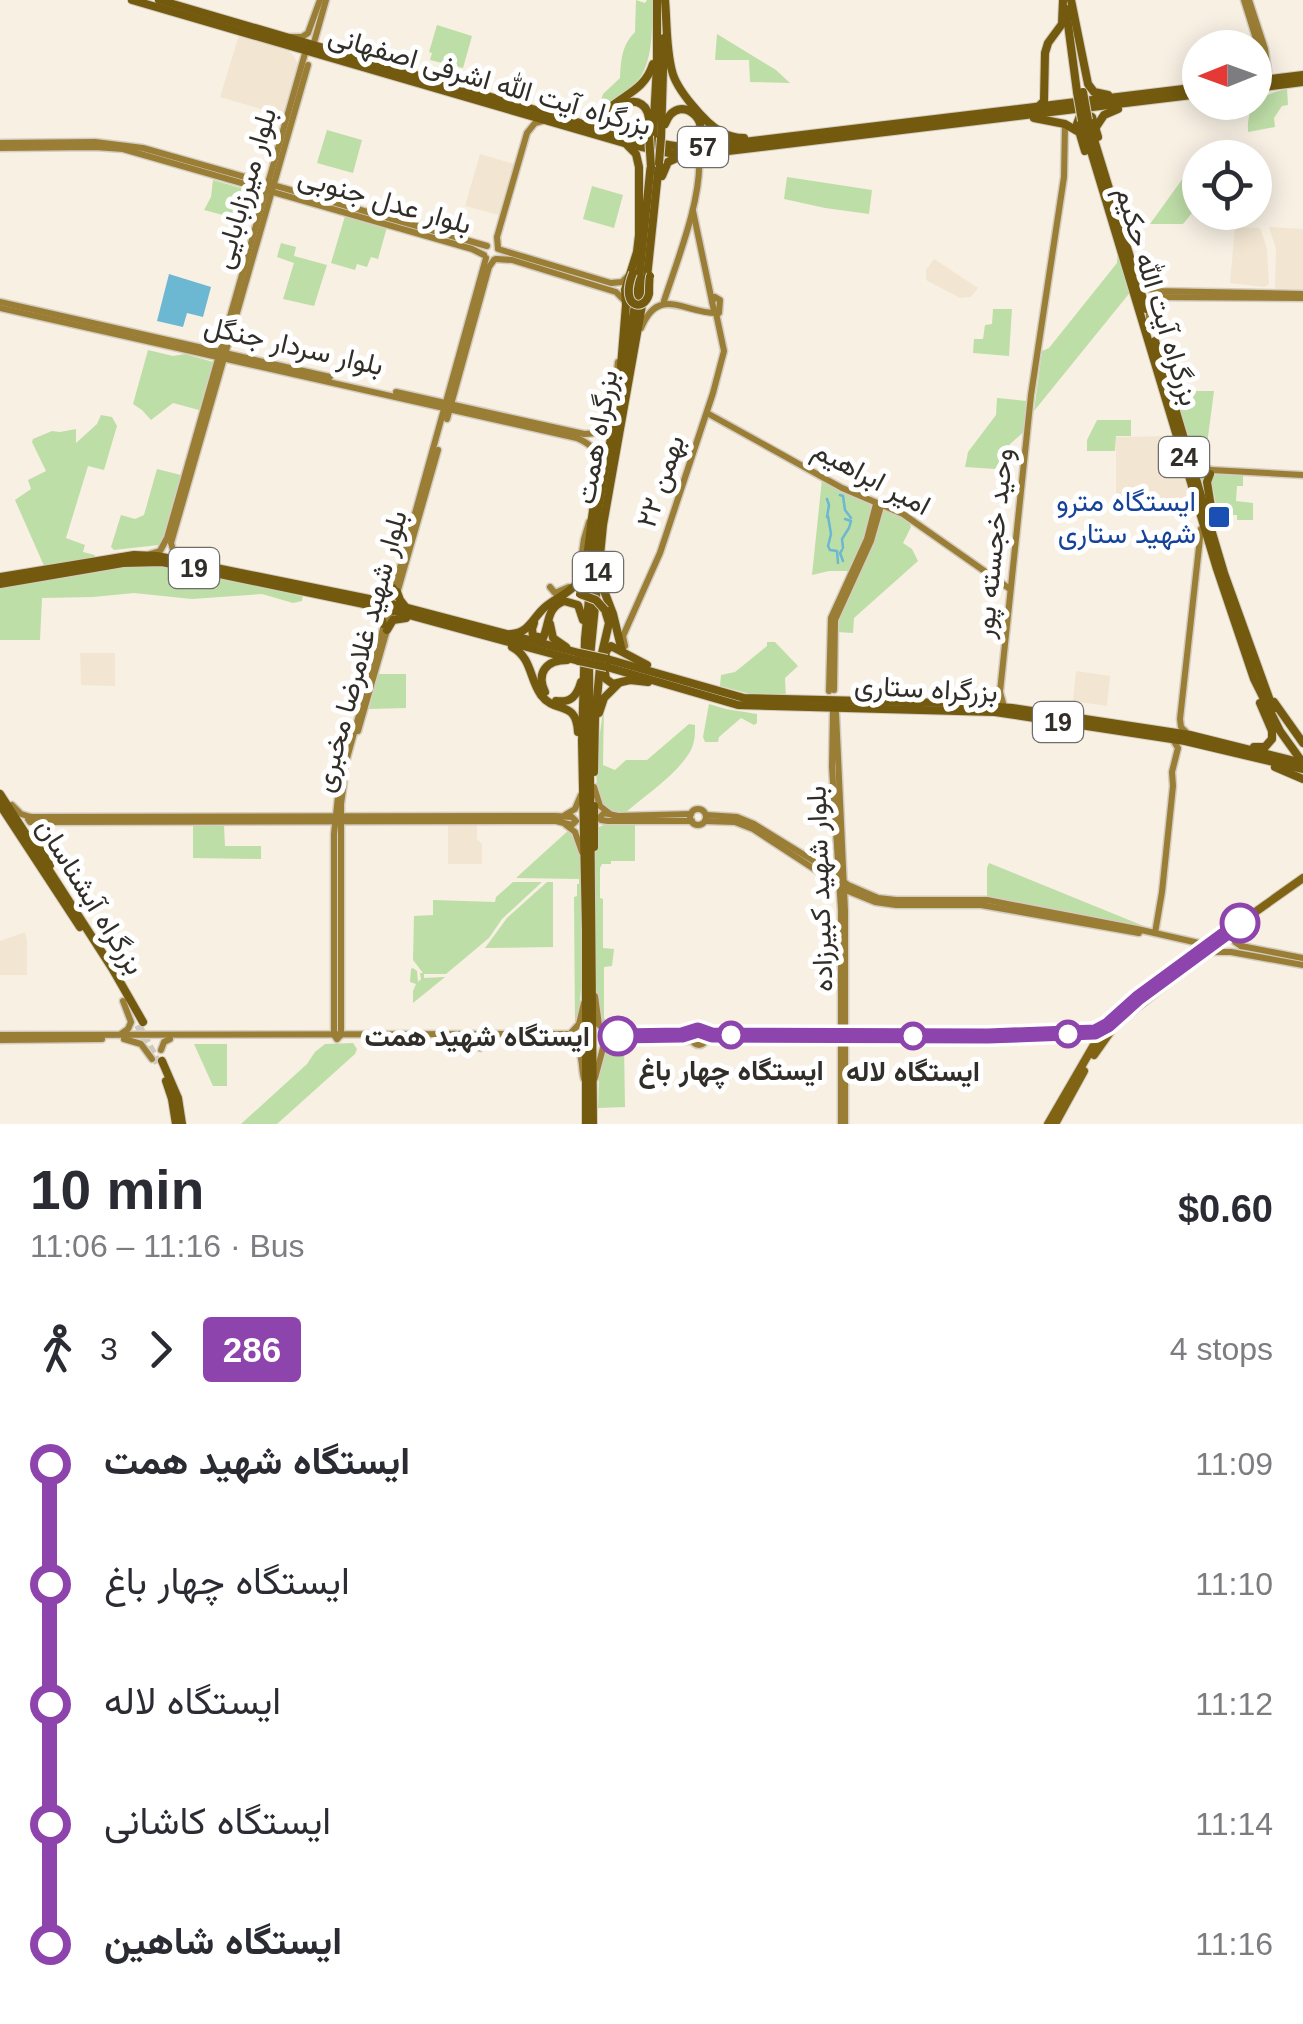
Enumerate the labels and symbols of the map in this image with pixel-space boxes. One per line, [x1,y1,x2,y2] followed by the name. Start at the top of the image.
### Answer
[325,19,655,143] street label: بزرگراه آیت الله اشرفی اصفهانی
[1182,30,1272,120] north arrow
[207,104,284,273] street label: بلوار میرزابابایی
[678,127,728,167] road number: 57
[294,161,475,242] street label: بلوار عدل جنوبی
[1107,183,1207,410] street label: بزرگراه آیت الله حکیم
[201,310,386,383] street label: بلوار سردار جنگل
[569,368,626,507] street label: بزرگراه همت
[630,431,693,532] street label: ۲۲ بهمن
[806,434,936,524] street label: امیر ابراهیم
[1159,437,1209,477] road number: 24
[968,447,1022,641] street label: وحید خجسته پور
[1056,486,1196,551] place label: ایستگاه مترو شهید ستاری
[1206,504,1232,530] marker: ایستگاه مترو شهید ستاری
[308,507,415,796] street label: بلوار شهید غلامرضا مخبری
[169,548,219,588] road number: 19
[573,552,623,592] road number: 14
[853,669,999,710] street label: بزرگراه ستاری
[1033,702,1083,742] road number: 19
[800,785,841,993] street label: بلوار شهید کبیرزاده
[29,813,151,981] street label: بزرگراه آبشناسان
[1221,904,1259,942] unlabelled marker
[599,1017,637,1055] marker: ایستگاه شهید همت
[365,1021,590,1054] place label: ایستگاه شهید همت
[1055,1021,1081,1047] unlabelled marker
[718,1022,744,1048] marker: ایستگاه چهار باغ
[900,1023,926,1049] marker: ایستگاه لاله
[638,1055,824,1090] place label: ایستگاه چهار باغ
[846,1056,980,1088] place label: ایستگاه لاله

